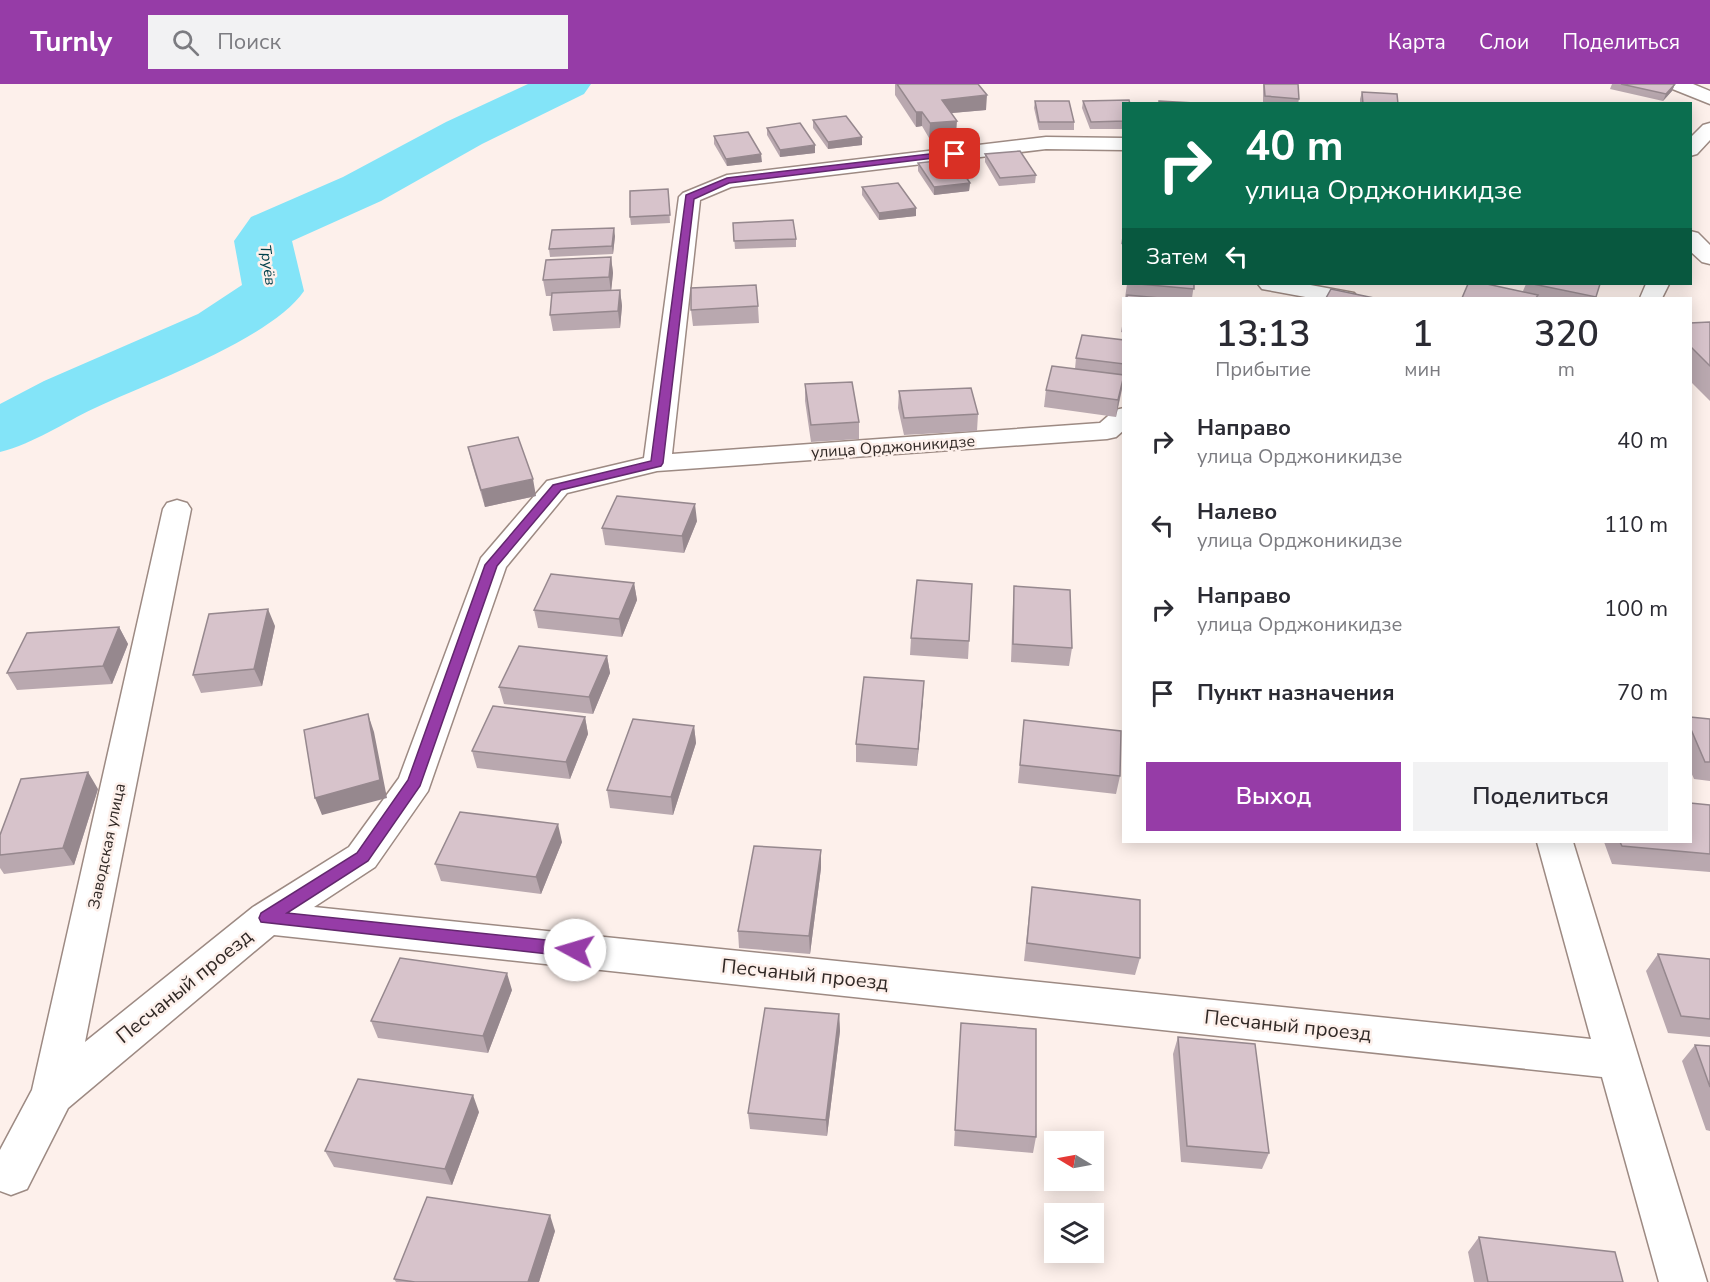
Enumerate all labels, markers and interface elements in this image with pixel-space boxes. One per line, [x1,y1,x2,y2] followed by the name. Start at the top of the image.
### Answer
[148,15,568,69] search box
[30,23,112,61] text: Turnly
[169,26,202,59] icon: search
[217,27,281,57] text: Поиск
[1388,28,1446,56] text: Карта
[1479,28,1529,56] text: Слои
[1562,28,1680,56] text: Поделиться
[1245,118,1344,175] text: 40 m
[1146,126,1224,204] icon: right
[929,128,980,179] pin
[938,137,971,170] icon: arrive
[1245,172,1522,209] text: улица Орджоникидзе
[1220,240,1253,273] icon: left
[1146,242,1208,272] text: Затем
[255,243,281,287] water label: Труёв
[1216,310,1311,359] text: 13:13
[1412,310,1433,359] text: 1
[1534,310,1599,359] text: 320
[1215,356,1311,383] text: Прибытие
[1404,356,1441,383] text: мин
[1558,356,1575,383] text: m
[1197,413,1291,443] text: Направо
[1146,425,1179,458] icon: right
[1617,426,1668,456] text: 40 m
[810,430,976,464] street label: улица Орджоникидзе
[1197,443,1402,470] text: улица Орджоникидзе
[1197,497,1277,527] text: Налево
[1146,509,1179,542] icon: left
[1604,510,1668,540] text: 110 m
[1197,527,1402,554] text: улица Орджоникидзе
[1197,581,1291,611] text: Направо
[1146,593,1179,626] icon: right
[1604,594,1668,624] text: 100 m
[1197,611,1402,638] text: улица Орджоникидзе
[1146,677,1179,710] icon: arrive
[1197,678,1395,708] text: Пункт назначения
[1617,678,1668,708] text: 70 m
[1146,762,1401,831] button: Выход
[1413,762,1668,831] button: Поделиться
[83,781,131,911] street label: Заводская улица
[543,918,607,982] position arrow
[111,923,258,1050] street label: Песчаный проезд
[720,952,890,997] street label: Песчаный проезд
[1203,1003,1373,1048] street label: Песчаный проезд
[1044,1131,1104,1191] north arrow
[1044,1131,1104,1263] map controls
[1044,1203,1104,1263] button: layers

